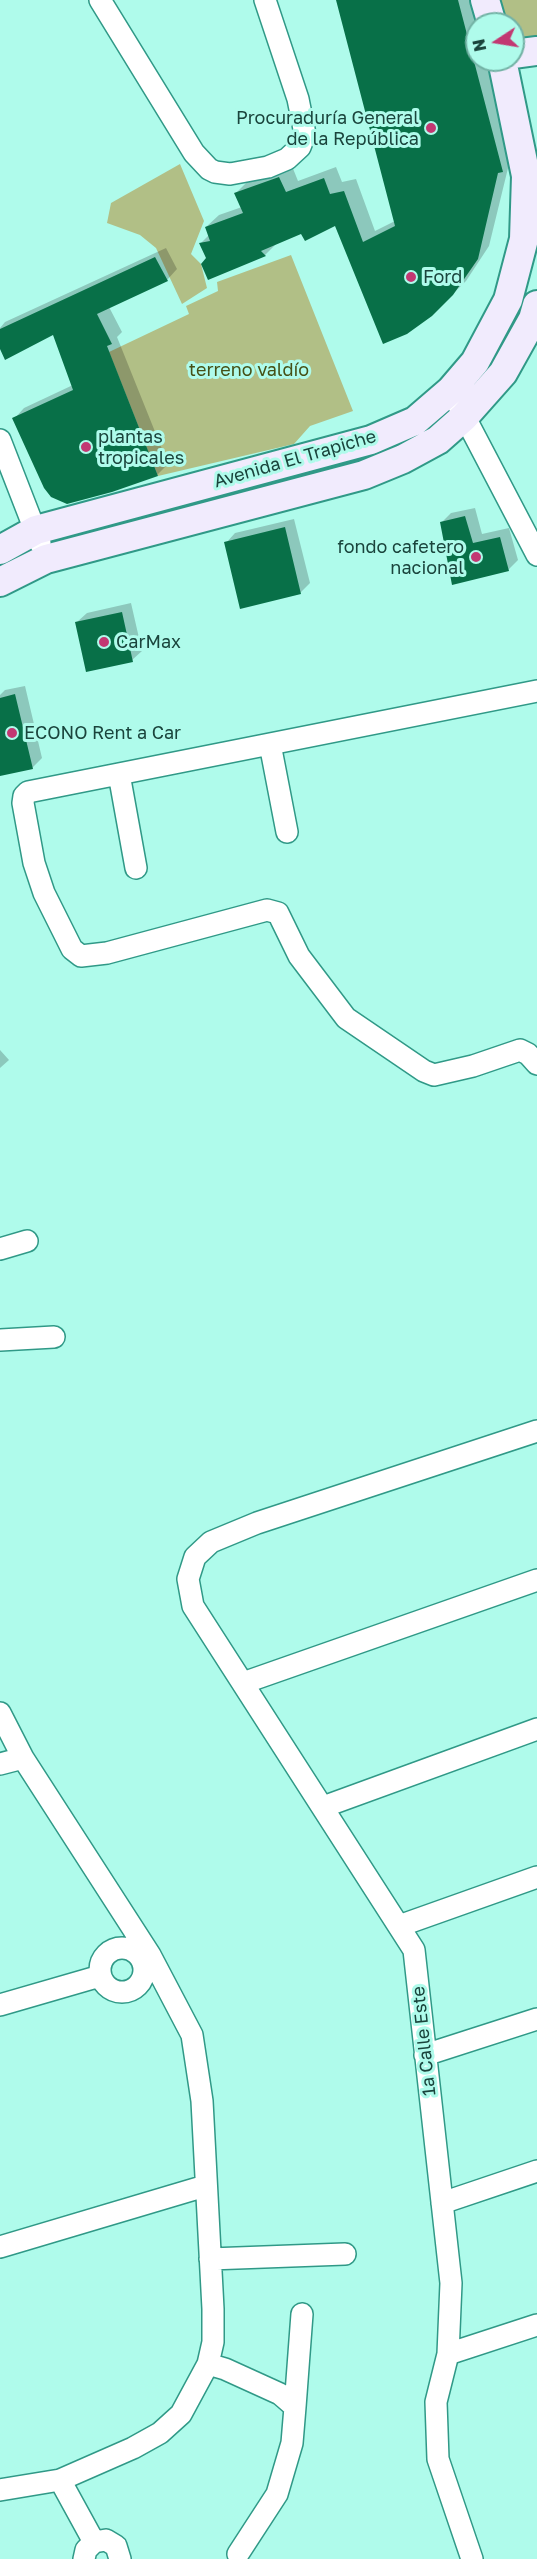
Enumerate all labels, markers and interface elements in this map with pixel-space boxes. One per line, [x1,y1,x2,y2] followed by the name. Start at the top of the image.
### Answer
[465,12,525,72] north arrow
[468,37,490,53] text: N
[236,107,419,150] place label: Procuraduría General de la República
[424,121,438,135] marker: Procuraduría General de la República
[423,266,462,288] place label: Ford
[404,270,418,284] marker: Ford
[189,359,309,381] park label: terreno valdío
[211,425,379,493] street label: Avenida El Trapiche
[98,426,184,468] place label: plantas tropicales
[79,440,93,454] marker: plantas tropicales
[337,536,464,578] place label: fondo cafetero nacional
[469,550,483,564] marker: fondo cafetero nacional
[116,631,181,653] place label: CarMax
[97,635,111,649] marker: CarMax
[24,722,181,744] place label: ECONO Rent a Car
[5,726,19,740] marker: ECONO Rent a Car
[407,1985,441,2097] street label: 1a Calle Este

